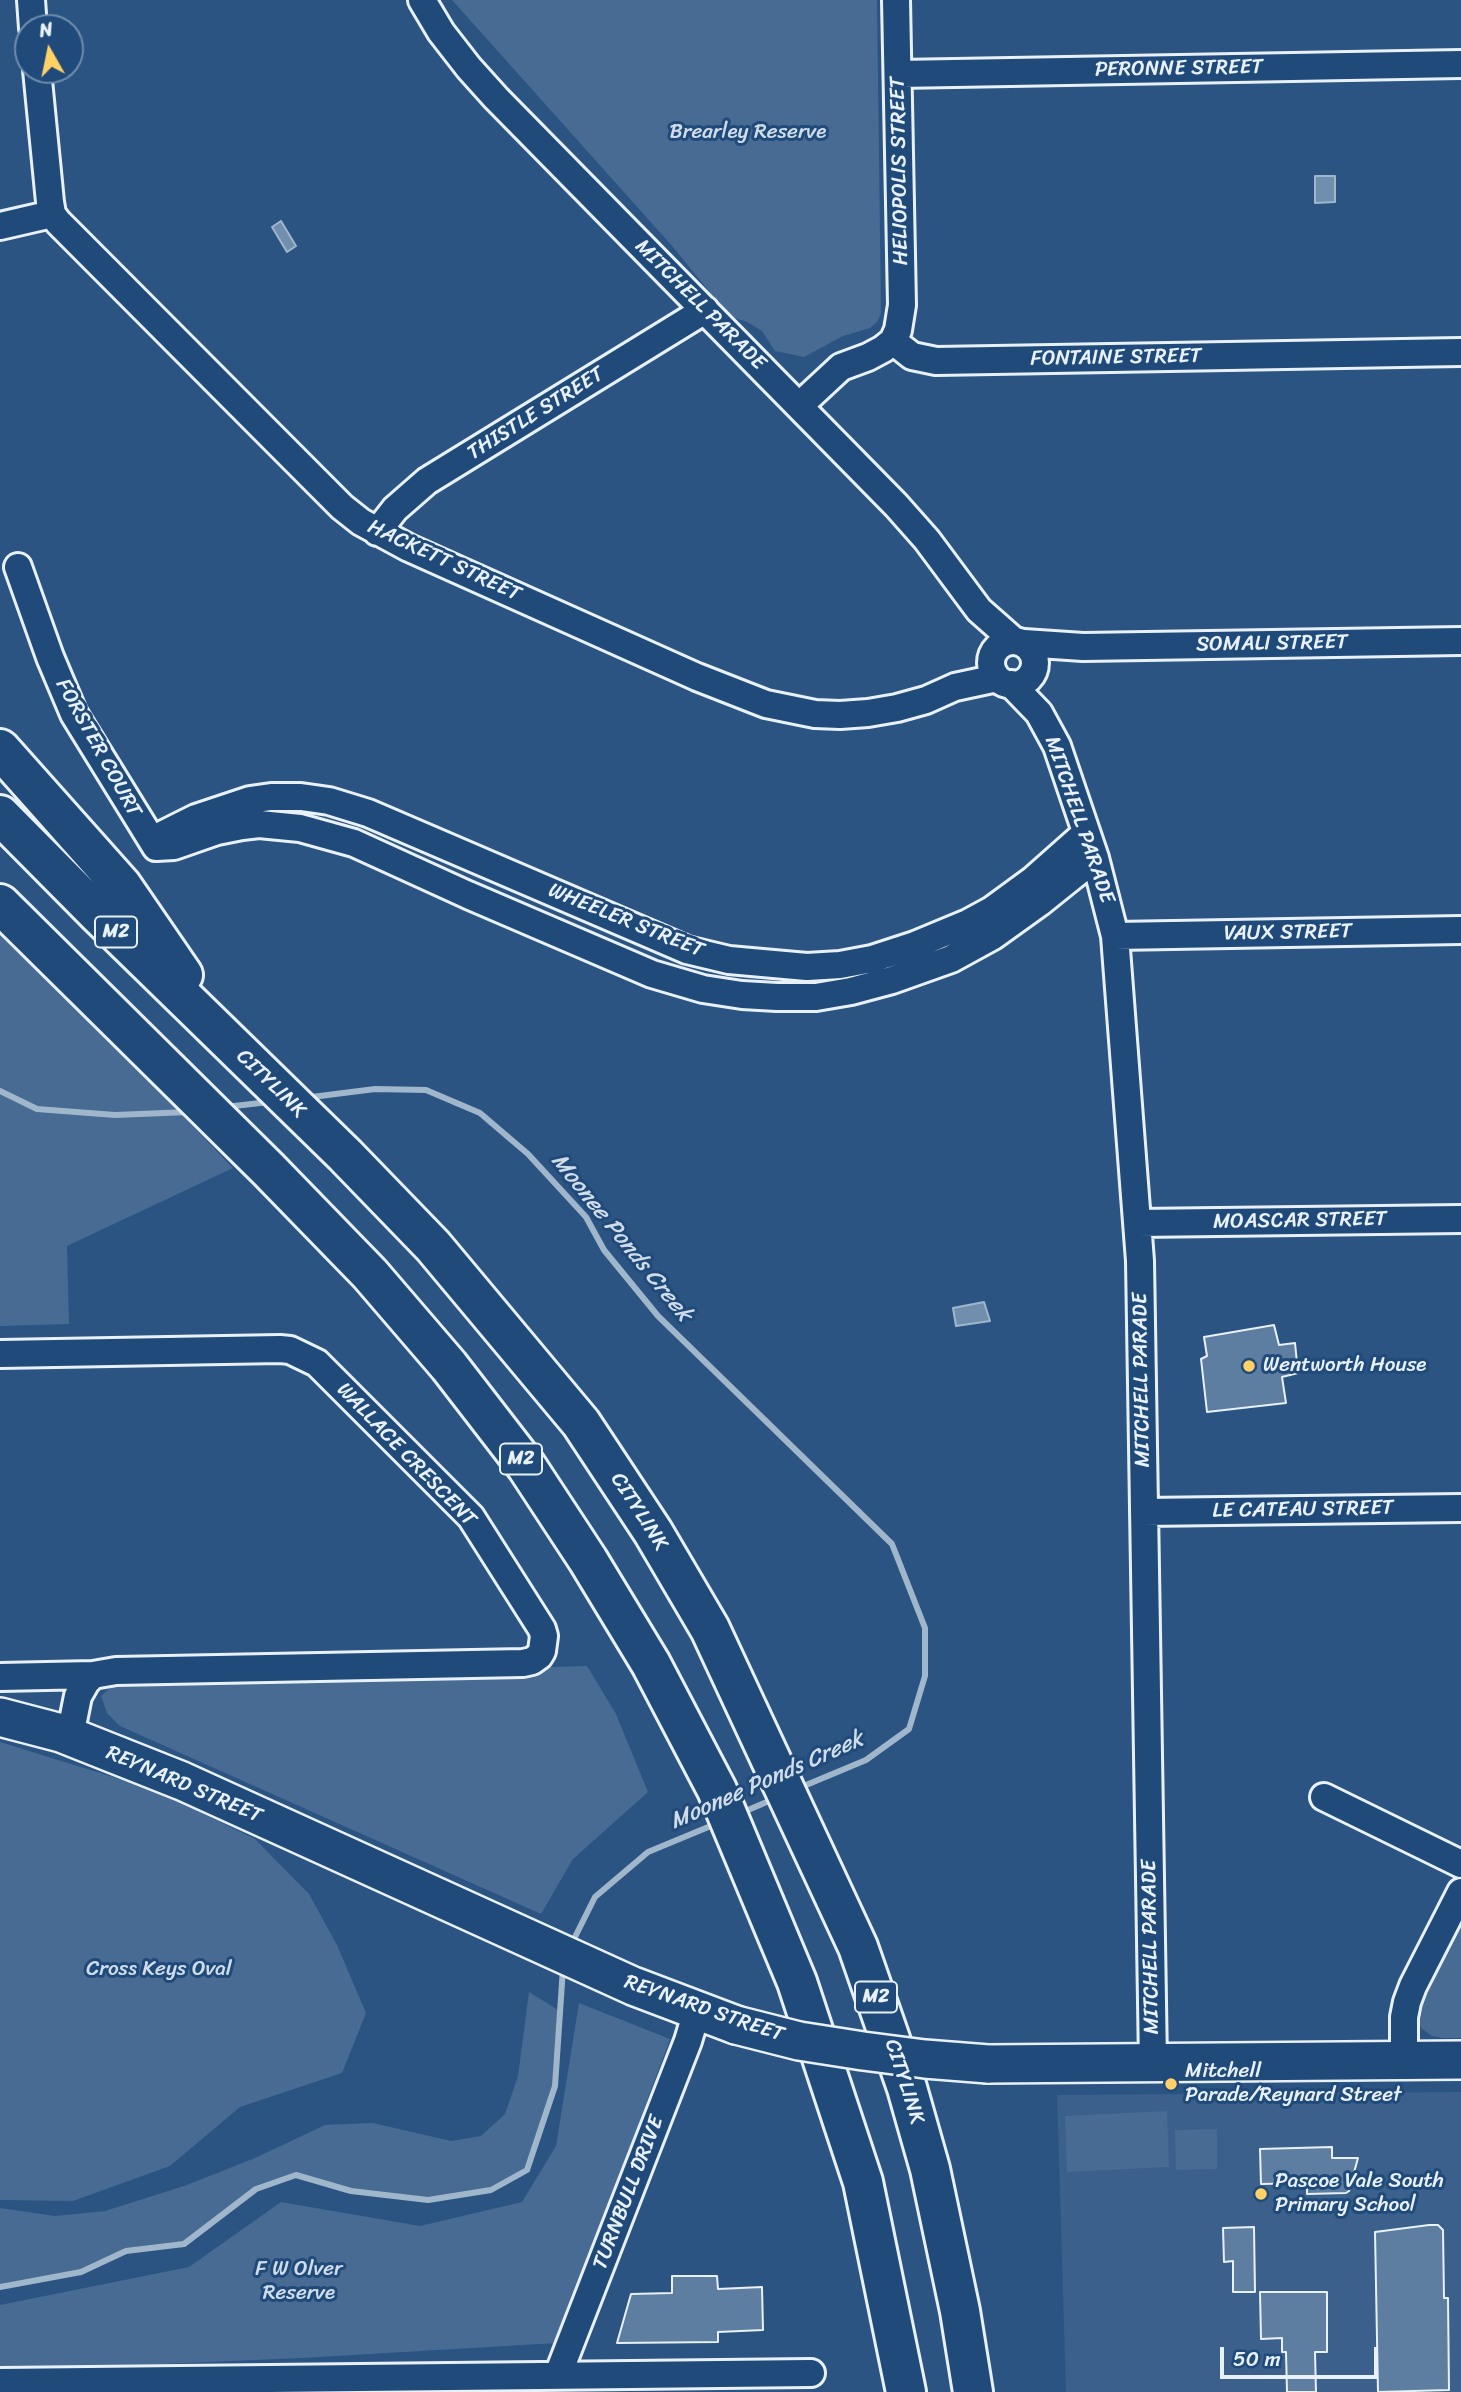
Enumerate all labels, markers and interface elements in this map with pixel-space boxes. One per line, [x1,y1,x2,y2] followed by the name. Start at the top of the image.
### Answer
[37,12,55,47] text: N
[14,14,84,84] north arrow
[1095,55,1263,83] street label: PERONNE STREET
[886,76,914,266] street label: HELIOPOLIS STREET
[670,120,826,146] park label: Brearley Reserve
[629,234,771,376] street label: MITCHELL PARADE
[1030,344,1202,372] street label: FONTAINE STREET
[463,362,609,466] street label: THISTLE STREET
[363,514,525,608] street label: HACKETT STREET
[1196,630,1348,658] street label: SOMALI STREET
[50,674,146,822] street label: FORSTER COURT
[1039,733,1119,907] street label: MITCHELL PARADE
[544,878,708,964] street label: WHEELER STREET
[95,916,137,948] road number: M2
[1224,919,1352,947] street label: VAUX STREET
[231,1044,311,1124] street label: CITYLINK
[545,1148,697,1328] water label: Moonee Ponds Creek
[1213,1207,1387,1235] street label: MOASCAR STREET
[1128,1292,1156,1468] street label: MITCHELL PARADE
[1263,1353,1426,1379] place label: Wentworth House
[1241,1358,1257,1374] marker: Wentworth House
[331,1378,481,1532] street label: WALLACE CRESCENT
[500,1443,542,1474] road number: M2
[605,1468,673,1556] street label: CITYLINK
[1212,1496,1394,1524] street label: LE CATEAU STREET
[666,1726,868,1836] water label: Moonee Ponds Creek
[102,1741,266,1829] street label: REYNARD STREET
[1137,1859,1165,2035] street label: MITCHELL PARADE
[86,1957,232,1983] park label: Cross Keys Oval
[621,1970,787,2048] street label: REYNARD STREET
[855,1982,897,2012] road number: M2
[878,2036,930,2128] street label: CITYLINK
[1185,2059,1402,2109] place label: Mitchell Parade/Reynard Street
[1163,2076,1179,2092] marker: Mitchell Parade/Reynard Street
[588,2113,670,2273] street label: TURNBULL DRIVE
[1275,2169,1444,2219] place label: Pascoe Vale South Primary School
[1253,2186,1269,2202] marker: Pascoe Vale South Primary School
[255,2257,343,2307] park label: F W Olver Reserve
[1223,2332,1380,2376] scale bar
[1233,2340,1281,2378] text: 50 m

